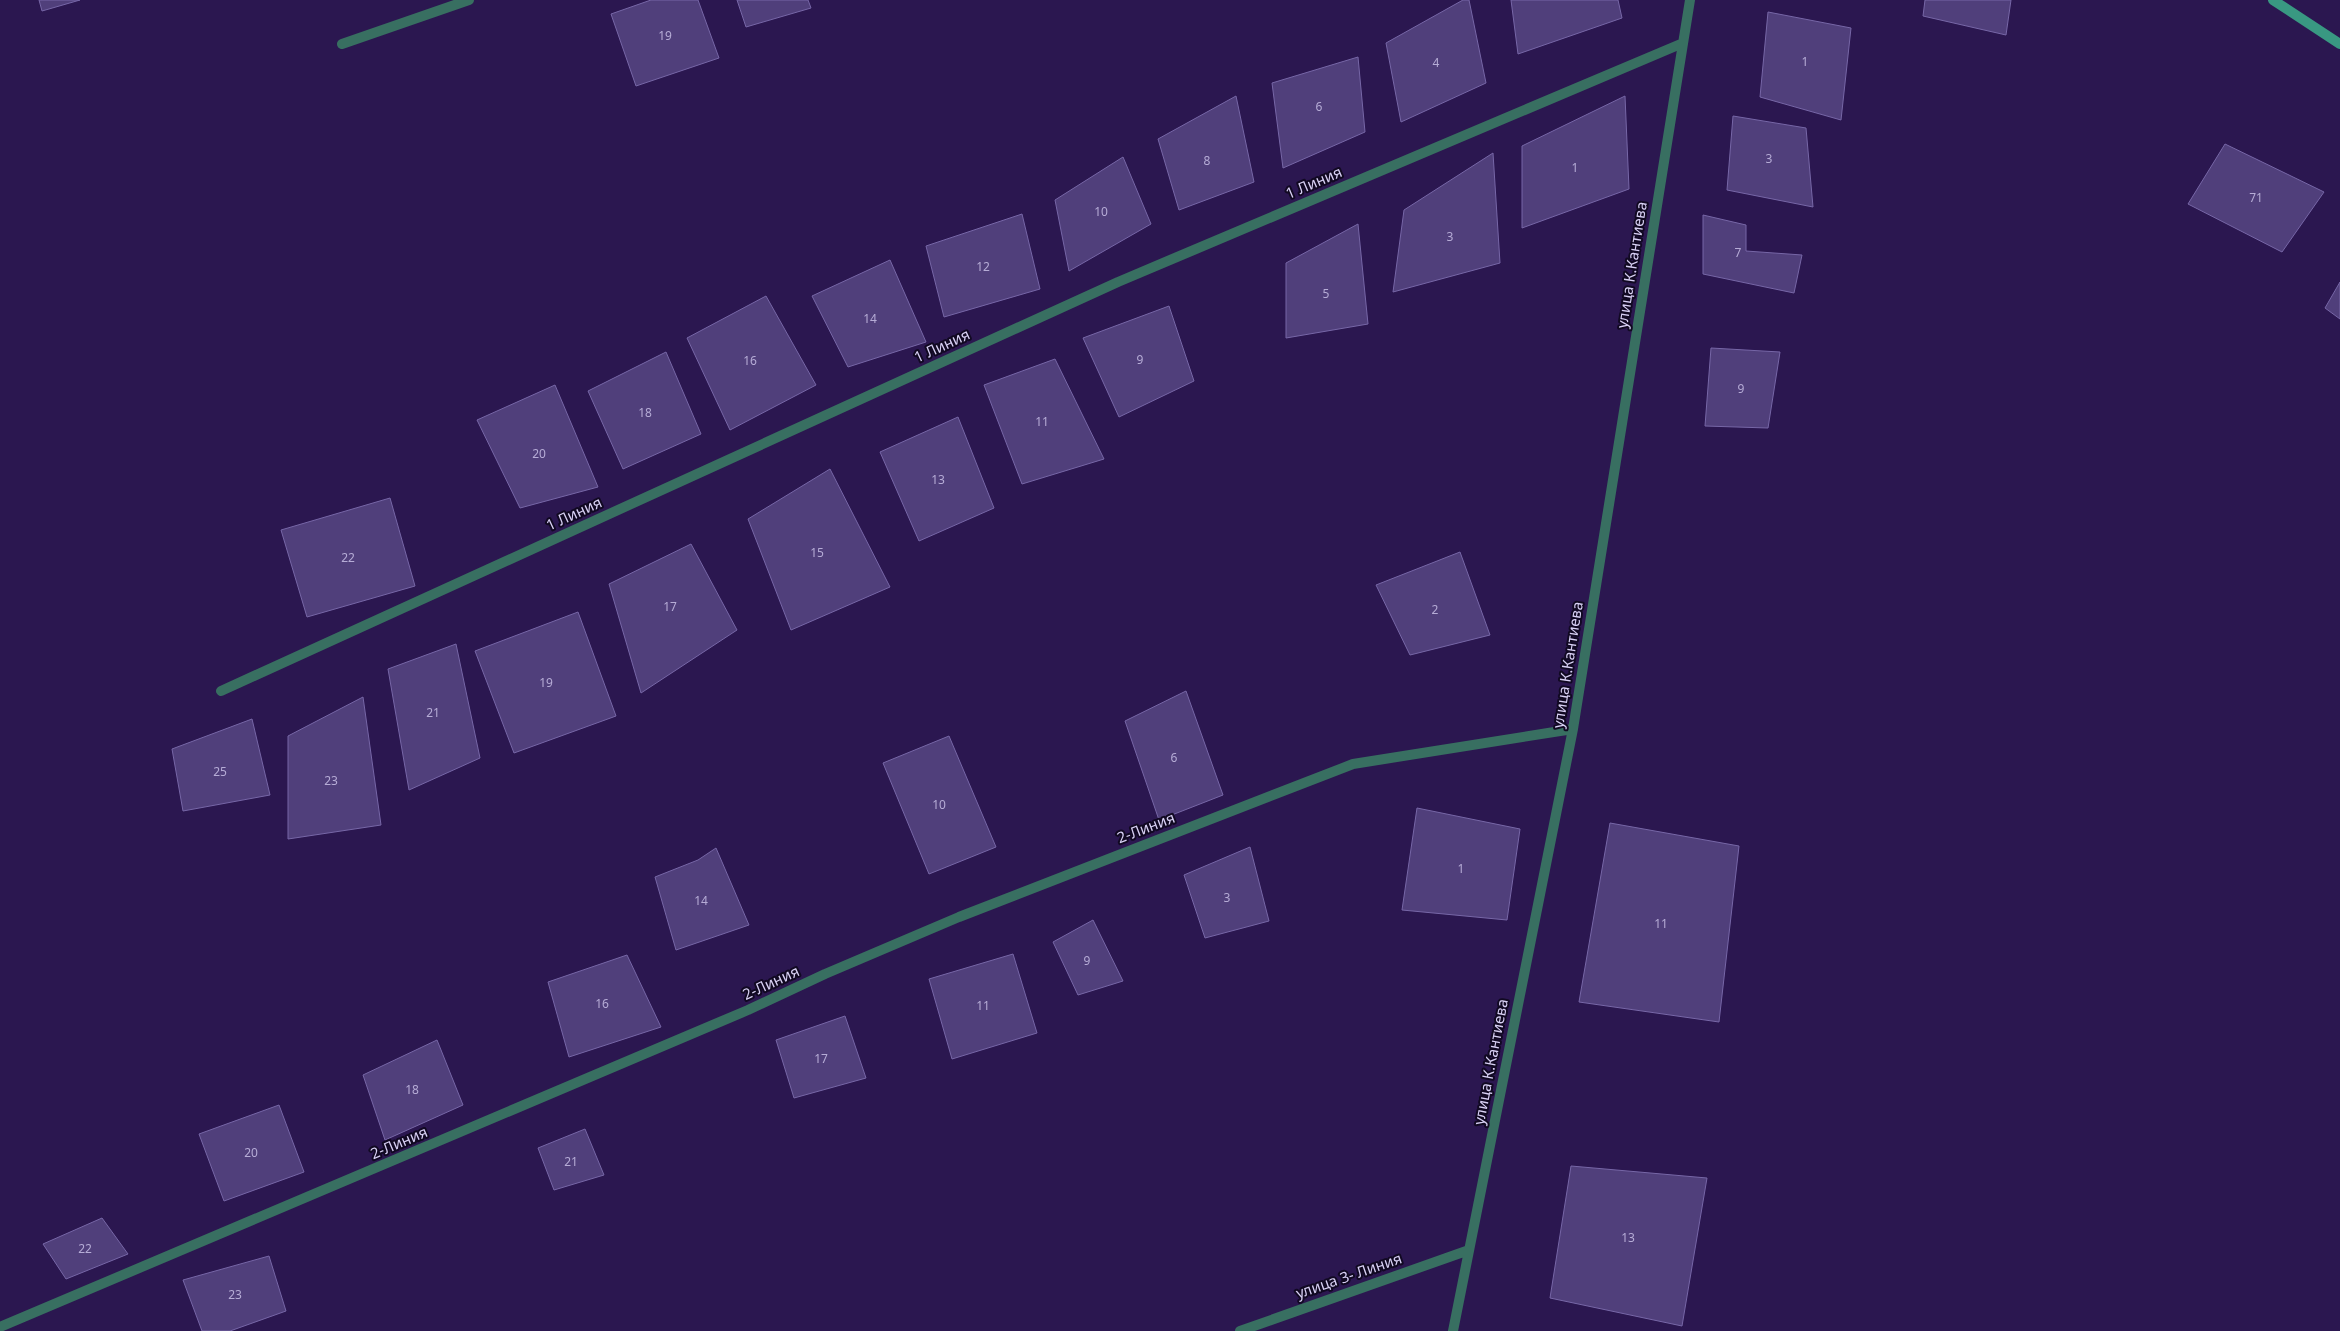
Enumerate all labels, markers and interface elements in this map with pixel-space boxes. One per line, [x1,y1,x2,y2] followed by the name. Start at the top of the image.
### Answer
[658,27,672,44] house number: 19
[1802,53,1808,70] house number: 1
[1433,54,1440,71] house number: 4
[1316,98,1323,115] house number: 6
[1766,150,1773,167] house number: 3
[1204,152,1211,169] house number: 8
[1572,159,1578,176] house number: 1
[1282,161,1345,203] street label: 1 Линия
[2249,189,2263,206] house number: 71
[1611,200,1651,330] street label: улица К.Кантиева
[1094,203,1108,220] house number: 10
[1447,228,1454,245] house number: 3
[1735,244,1742,261] house number: 7
[976,258,990,275] house number: 12
[1323,285,1330,302] house number: 5
[863,310,877,327] house number: 14
[910,323,973,367] street label: 1 Линия
[1137,351,1144,368] house number: 9
[743,352,757,369] house number: 16
[1738,380,1745,397] house number: 9
[638,404,652,421] house number: 18
[1035,413,1049,430] house number: 11
[532,445,546,462] house number: 20
[931,471,945,488] house number: 13
[542,491,605,535] street label: 1 Линия
[810,544,824,561] house number: 15
[341,549,355,566] house number: 22
[663,598,677,615] house number: 17
[1547,600,1587,730] street label: улица К.Кантиева
[1432,601,1439,618] house number: 2
[539,674,553,691] house number: 19
[426,704,440,721] house number: 21
[1171,749,1178,766] house number: 6
[213,763,227,780] house number: 25
[324,772,338,789] house number: 23
[932,796,946,813] house number: 10
[1114,807,1177,847] street label: 2-Линия
[1458,860,1464,877] house number: 1
[1224,889,1231,906] house number: 3
[694,892,708,909] house number: 14
[1654,915,1668,932] house number: 11
[1084,952,1091,969] house number: 9
[739,960,802,1004] street label: 2-Линия
[595,995,609,1012] house number: 16
[976,997,990,1014] house number: 11
[1468,997,1512,1127] street label: улица К.Кантиева
[814,1050,828,1067] house number: 17
[405,1081,419,1098] house number: 18
[367,1121,430,1163] street label: 2-Линия
[244,1144,258,1161] house number: 20
[564,1153,578,1170] house number: 21
[1621,1229,1635,1246] house number: 13
[78,1240,92,1257] house number: 22
[1293,1248,1404,1303] street label: улица 3- Линия
[228,1286,242,1303] house number: 23

